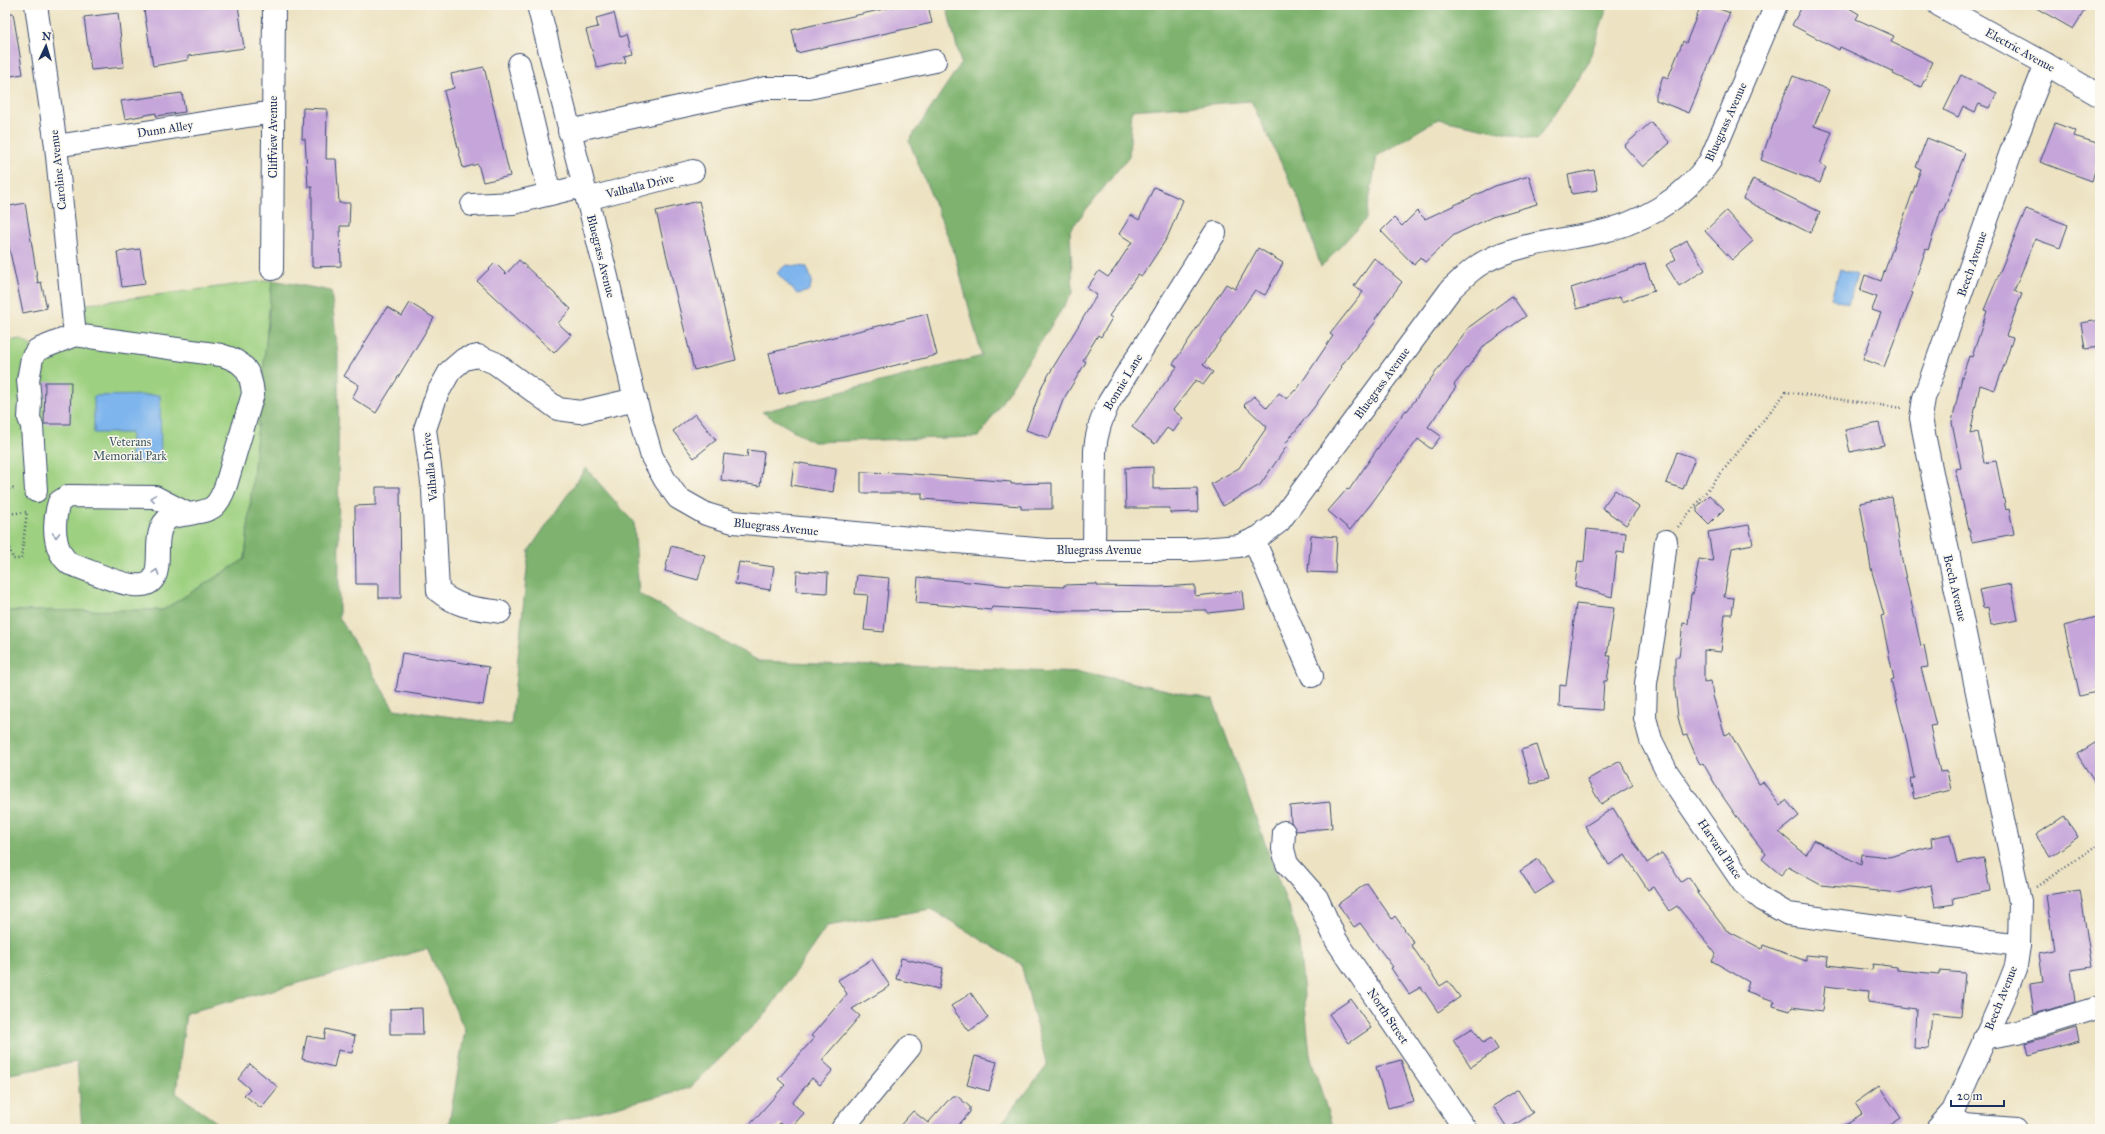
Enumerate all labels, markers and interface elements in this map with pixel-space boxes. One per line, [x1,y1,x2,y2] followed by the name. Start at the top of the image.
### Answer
[1983,25,2057,75] street label: Electric Avenue
[26,26,66,66] north arrow
[42,30,52,43] text: N
[1702,80,1751,164] street label: Bluegrass Avenue
[266,96,280,178] street label: Cliffview Avenue
[136,118,194,140] street label: Dunn Alley
[47,129,69,211] street label: Caroline Avenue
[604,171,675,201] street label: Valhalla Drive
[583,213,618,299] street label: Bluegrass Avenue
[1954,229,1990,299] street label: Beech Avenue
[1351,344,1413,422] street label: Bluegrass Avenue
[1101,351,1145,413] street label: Bonnie Lane
[419,432,441,503] street label: Valhalla Drive
[93,435,167,463] park label: Veterans Memorial Park
[149,494,156,503] one-way arrow
[733,516,819,539] street label: Bluegrass Avenue
[52,532,60,538] one-way arrow
[1056,543,1142,558] street label: Bluegrass Avenue
[1940,553,1970,623] street label: Beech Avenue
[151,569,159,576] one-way arrow
[1695,816,1745,882] street label: Harvard Place
[1982,964,2020,1032] street label: Beech Avenue
[1364,986,1412,1047] street label: North Street
[1951,1082,2004,1108] scale bar
[1957,1089,1983,1103] text: 20 m

